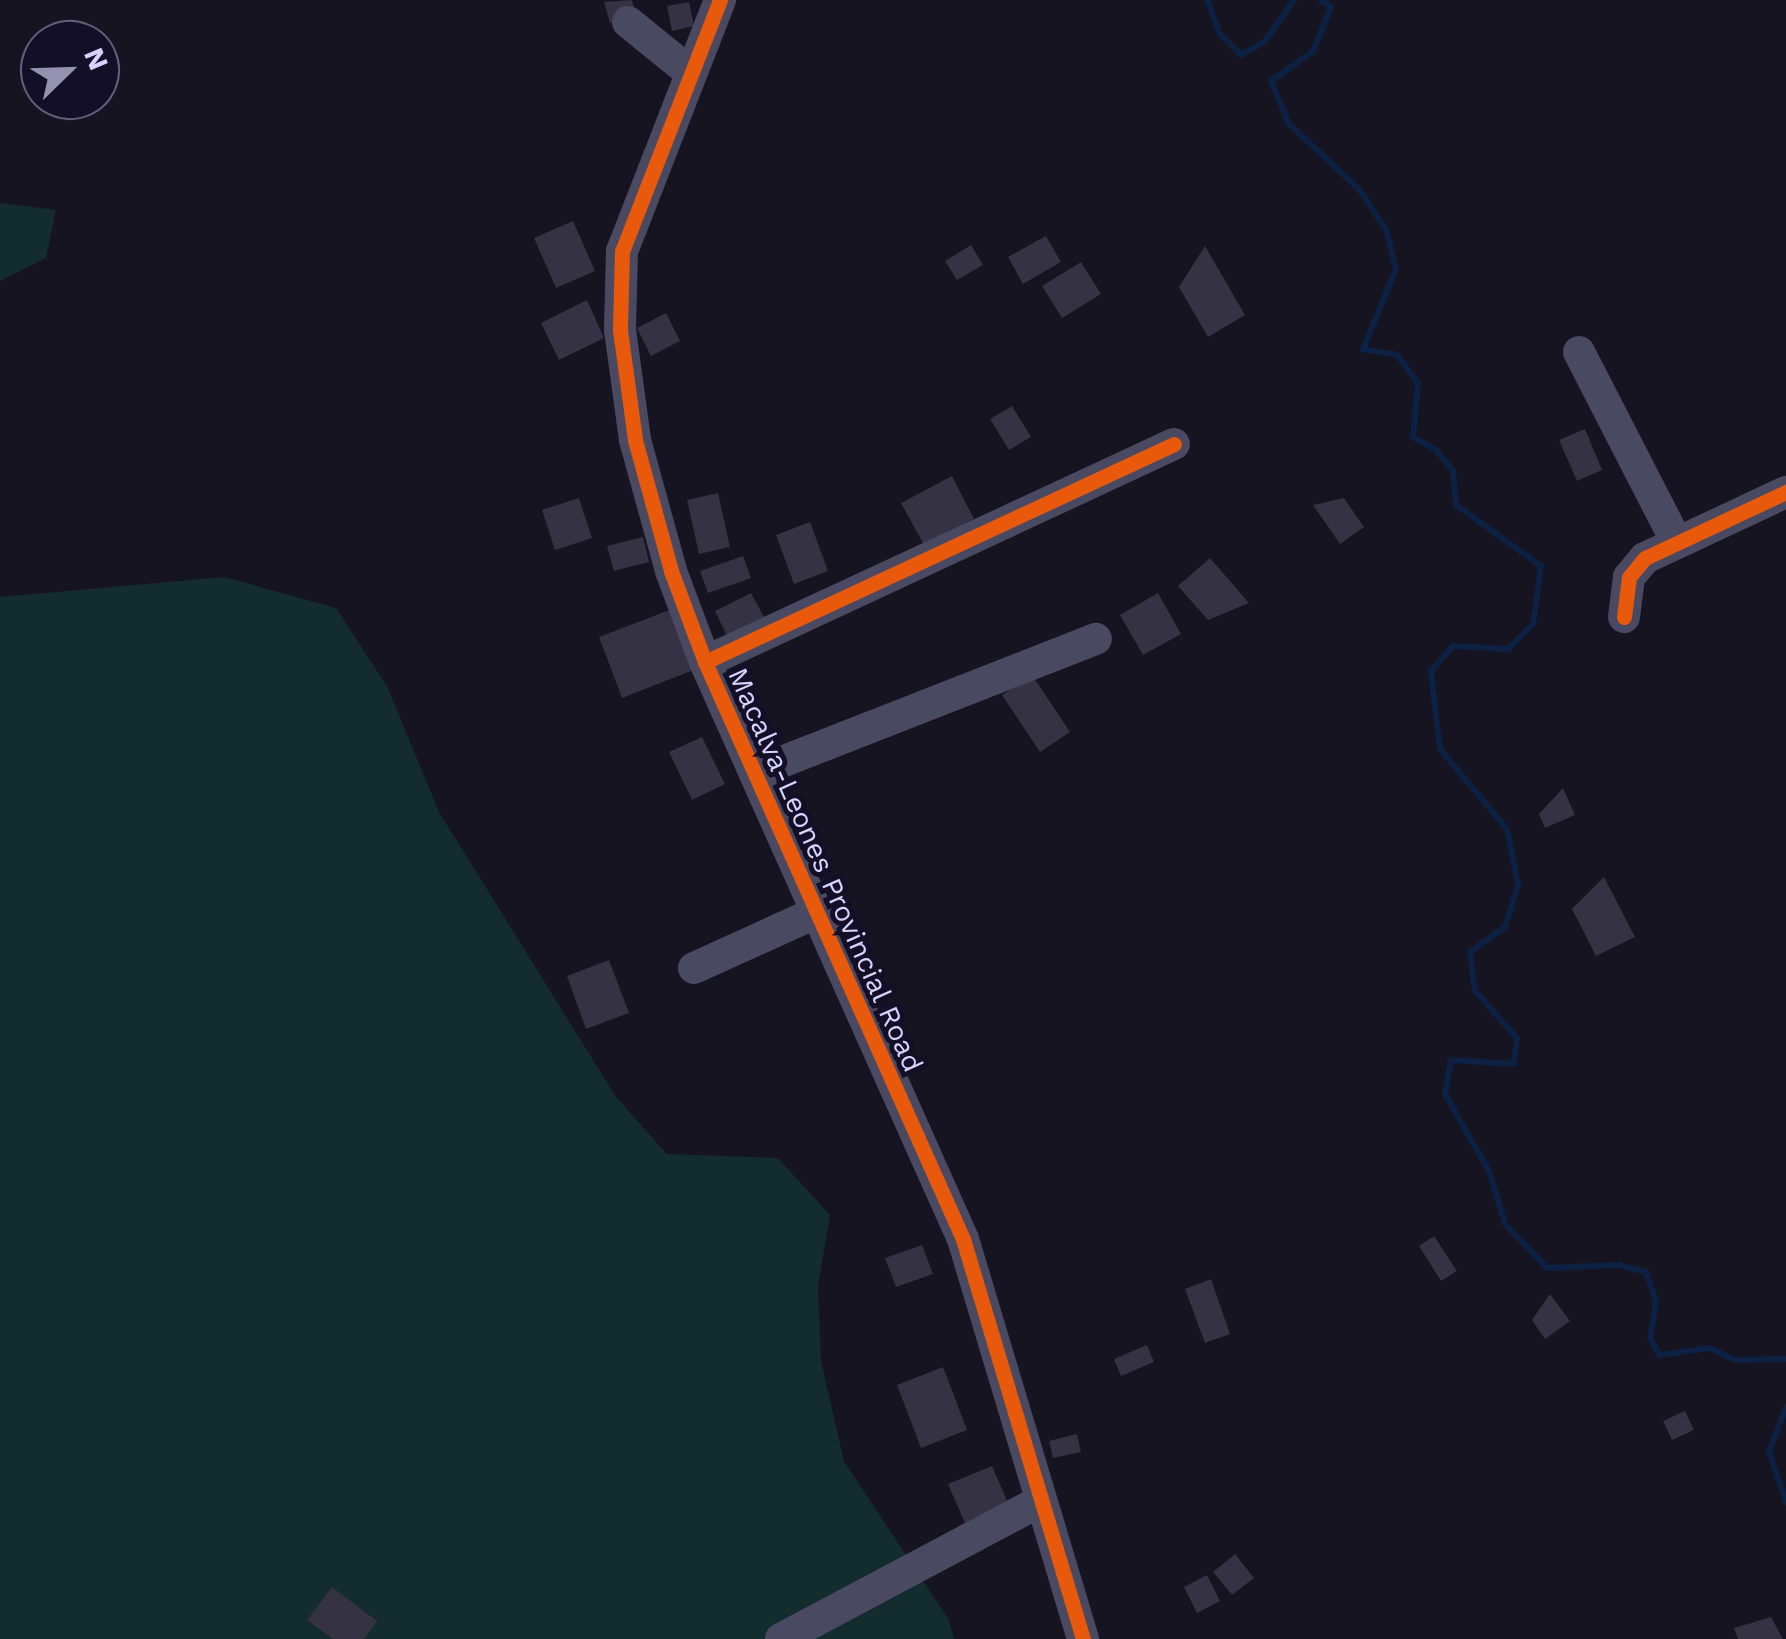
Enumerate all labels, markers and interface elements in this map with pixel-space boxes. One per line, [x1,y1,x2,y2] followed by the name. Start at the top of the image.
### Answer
[20,20,120,120] north arrow
[77,43,115,75] text: N
[720,662,930,1078] street label: Macalva-Leones Provincial Road

